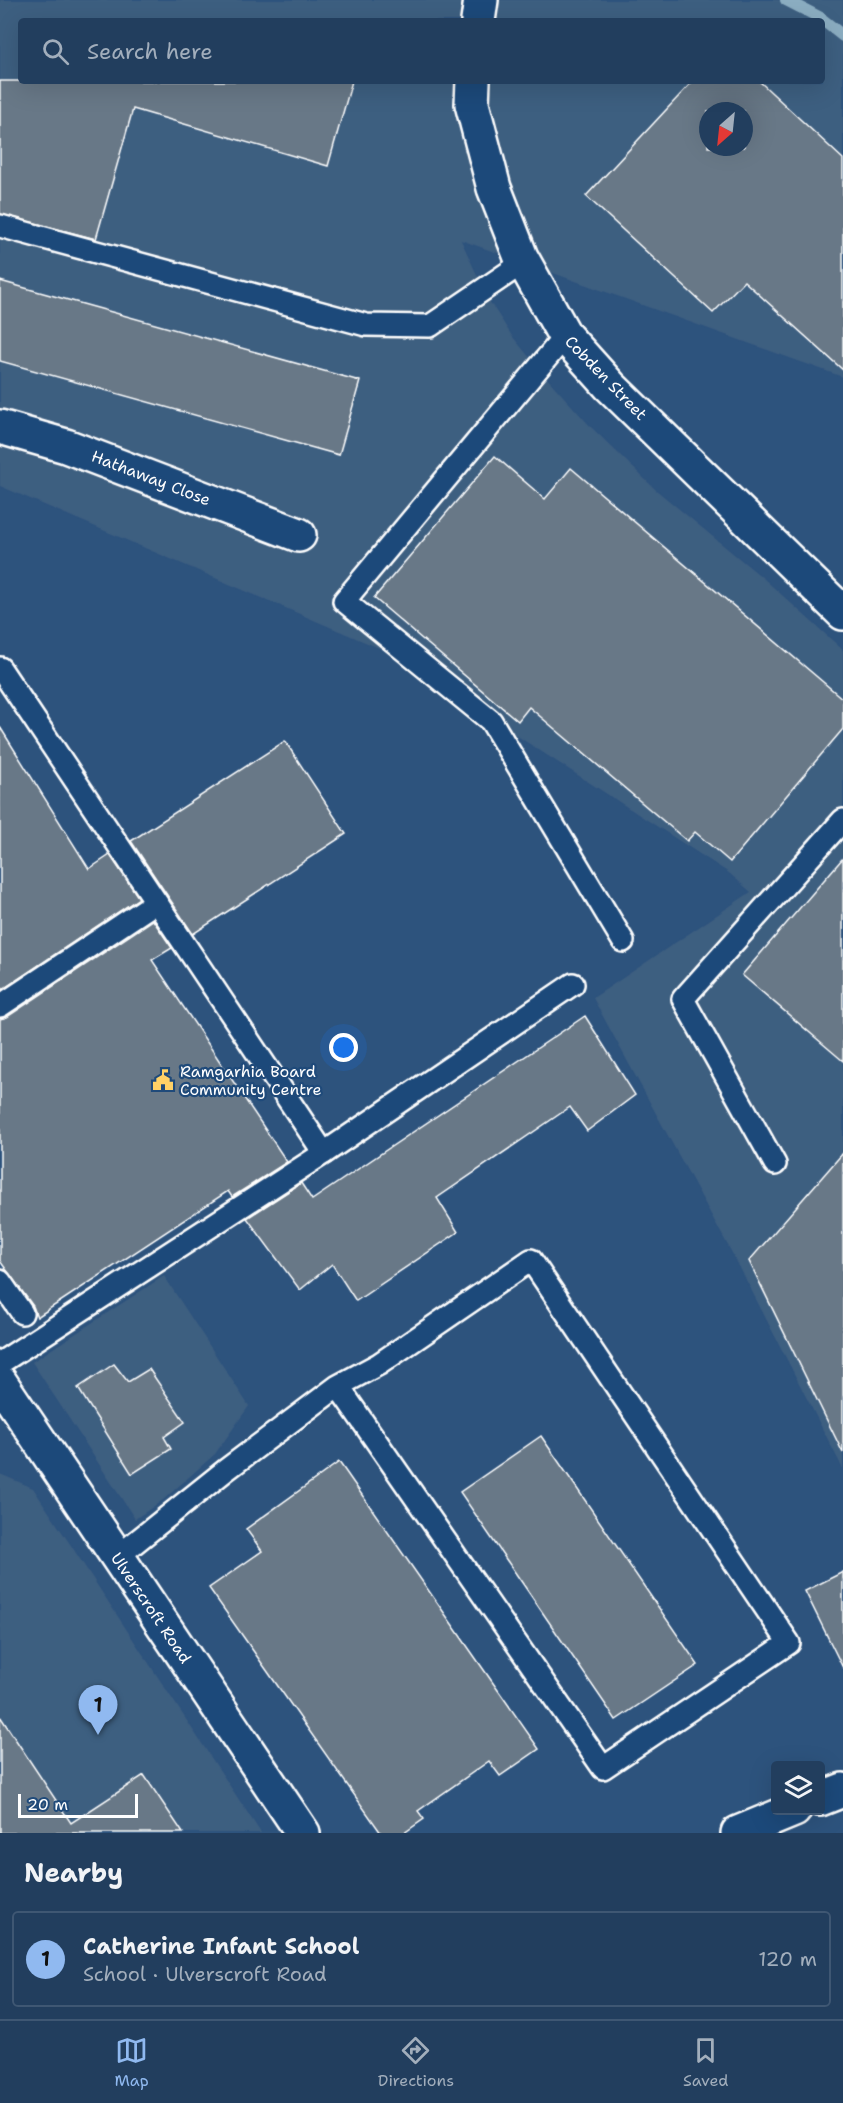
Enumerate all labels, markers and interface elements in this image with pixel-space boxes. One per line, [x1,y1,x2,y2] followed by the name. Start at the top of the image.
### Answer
[18,18,825,84] search box
[39,35,72,68] icon: search
[87,37,213,66] text: Search here
[699,102,753,156] north arrow
[560,331,652,425] street label: Cobden Street
[88,446,214,510] street label: Hathaway Close
[329,1033,358,1062] your location
[180,1061,322,1100] place label: Ramgarhia Board Community Centre
[151,1068,175,1092] public building icon: Ramgarhia Board Community Centre
[106,1549,196,1667] street label: Ulverscroft Road
[78,1686,118,1735] pin: 1
[771,1761,825,1815] map controls
[771,1761,825,1815] button: layers
[18,1791,138,1818] scale bar
[27,1794,68,1815] text: 20 m
[24,1855,123,1890] text: Nearby
[83,1932,359,1961] text: Catherine Infant School
[41,1946,50,1972] text: 1
[758,1946,817,1972] text: 120 m
[83,1961,327,1987] text: School · Ulverscroft Road
[115,2034,149,2091] tab: Map
[378,2034,454,2091] tab: Directions
[683,2034,729,2091] tab: Saved

